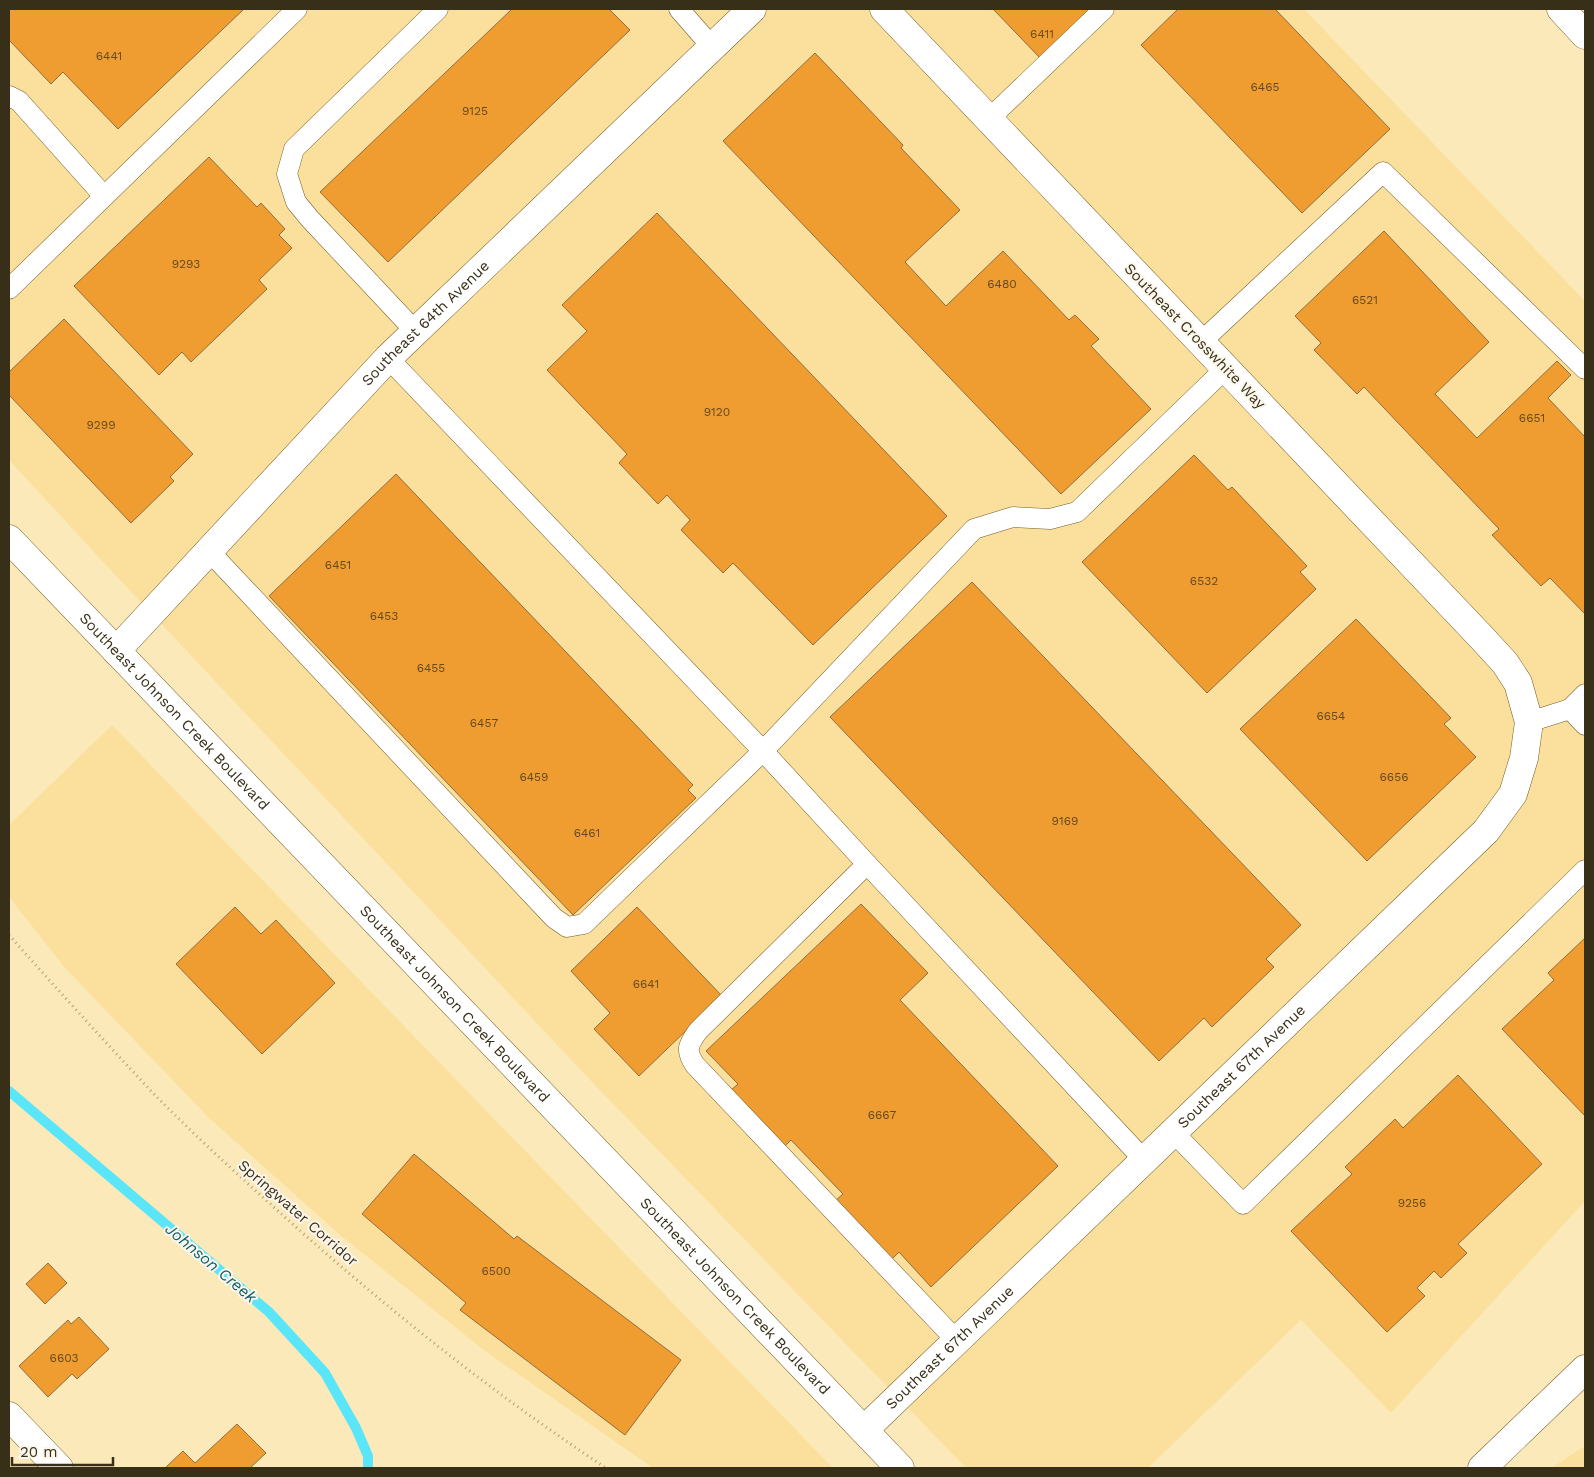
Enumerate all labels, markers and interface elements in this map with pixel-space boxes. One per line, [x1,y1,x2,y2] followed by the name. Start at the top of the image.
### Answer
[1030,27,1054,41] house number: 6411
[96,49,122,63] house number: 6441
[1251,80,1279,94] house number: 6465
[462,104,488,118] house number: 9125
[172,257,200,271] house number: 9293
[358,257,493,389] street label: Southeast 64th Avenue
[1121,259,1270,413] street label: Southeast Crosswhite Way
[987,277,1017,291] house number: 6480
[1352,293,1378,307] house number: 6521
[704,405,730,419] house number: 9120
[1519,411,1545,425] house number: 6651
[86,418,116,432] house number: 9299
[325,558,351,572] house number: 6451
[1190,574,1218,588] house number: 6532
[76,609,273,814] street label: Southeast Johnson Creek Boulevard
[370,609,398,623] house number: 6453
[417,661,445,675] house number: 6455
[1317,709,1345,723] house number: 6654
[470,716,498,730] house number: 6457
[519,770,549,784] house number: 6459
[1380,770,1408,784] house number: 6656
[1052,814,1078,828] house number: 9169
[574,826,600,840] house number: 6461
[356,901,553,1106] street label: Southeast Johnson Creek Boulevard
[633,977,659,991] house number: 6641
[1174,1001,1309,1132] street label: Southeast 67th Avenue
[868,1108,897,1122] house number: 6667
[235,1156,361,1270] street label: Springwater Corridor
[636,1194,834,1398] street label: Southeast Johnson Creek Boulevard
[1398,1196,1426,1210] house number: 9256
[161,1219,262,1308] water label: Johnson Creek
[481,1264,511,1278] house number: 6500
[882,1282,1017,1413] street label: Southeast 67th Avenue
[50,1351,78,1365] house number: 6603
[12,1434,114,1466] scale bar
[20,1443,58,1461] text: 20 m

